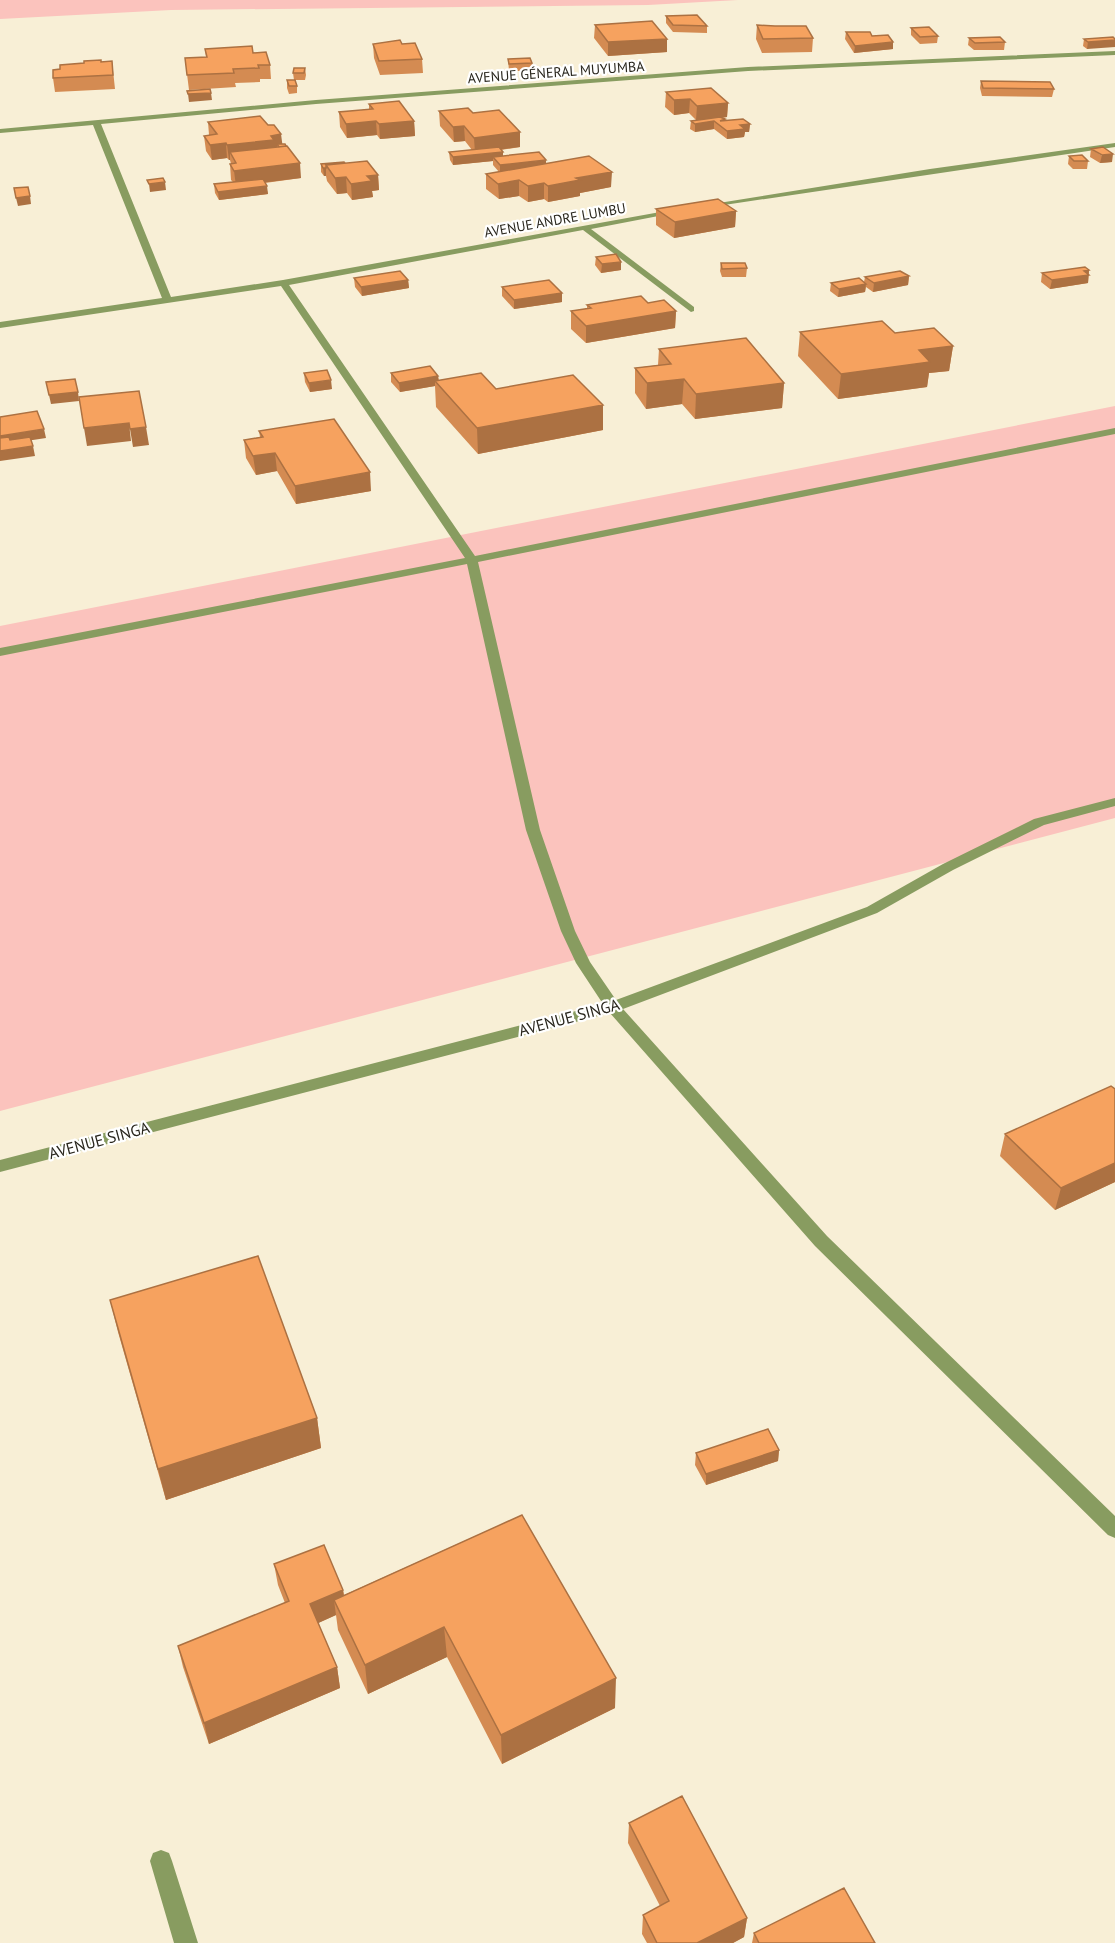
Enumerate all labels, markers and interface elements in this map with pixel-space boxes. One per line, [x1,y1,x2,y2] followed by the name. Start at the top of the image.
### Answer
[467,57,646,87] street label: AVENUE GÉNERAL MUYUMBA
[483,199,627,241] street label: AVENUE ANDRE LUMBU
[516,994,622,1040] street label: AVENUE SINGA
[46,1117,152,1163] street label: AVENUE SINGA

